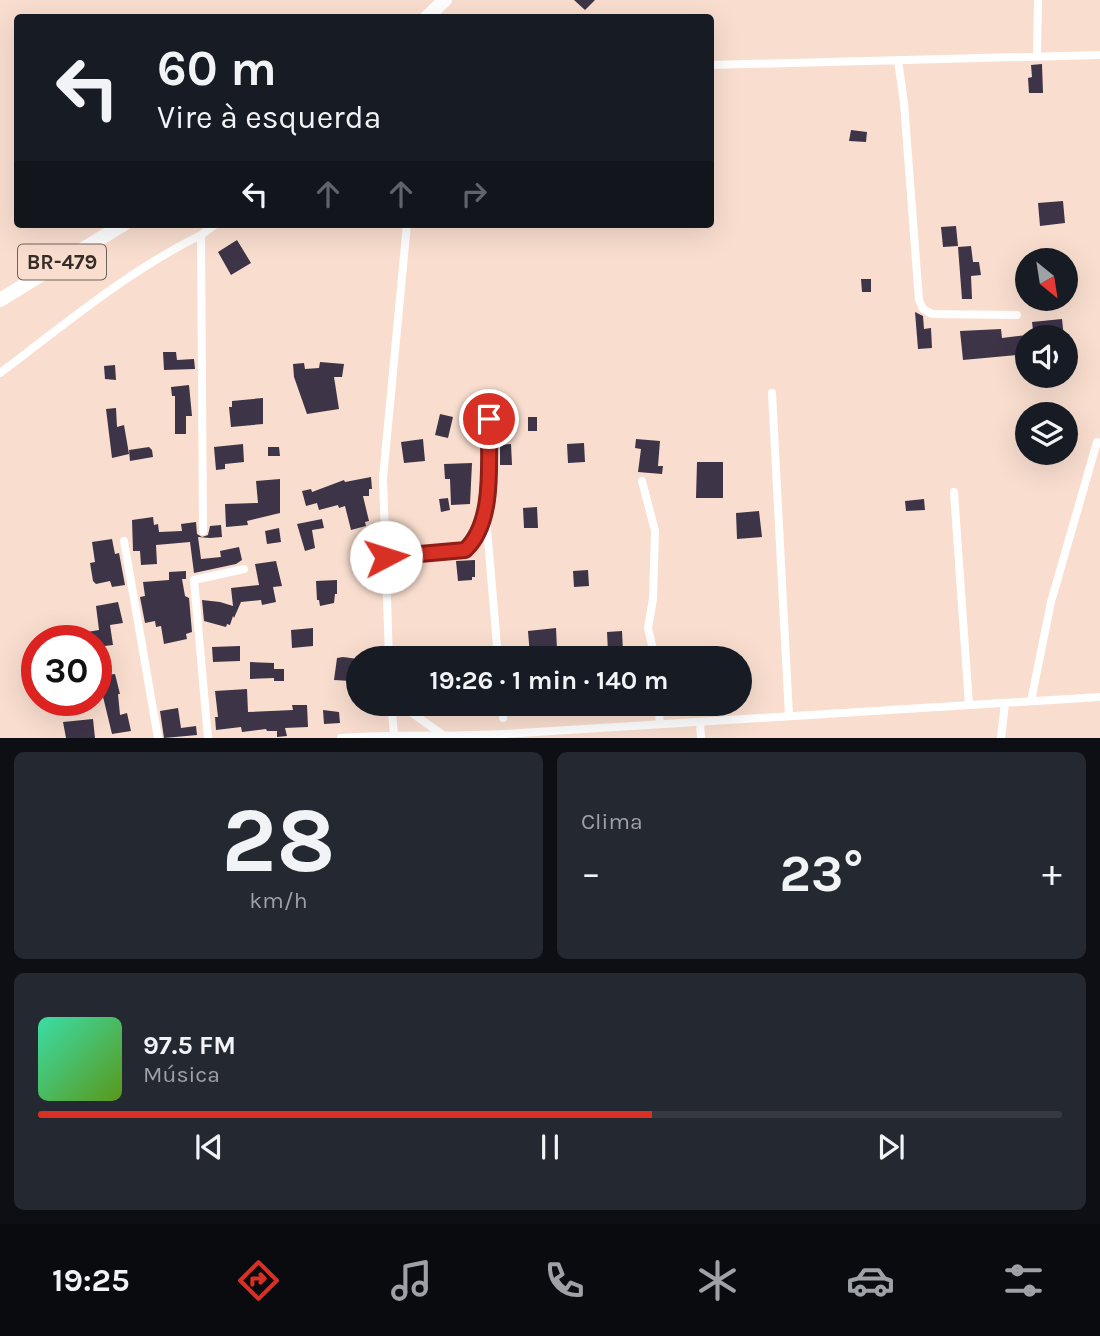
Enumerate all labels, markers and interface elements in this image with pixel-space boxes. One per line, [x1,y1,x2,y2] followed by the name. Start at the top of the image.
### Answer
[157,40,277,97] text: 60 m
[42,42,133,133] icon: left
[157,99,381,136] text: Vire à esquerda
[236,175,274,213] icon: left
[309,175,347,213] icon: ahead
[382,175,420,213] icon: ahead
[455,175,493,213] icon: right
[18,244,106,280] road number: BR-479
[1015,248,1078,312] north arrow
[1015,248,1078,465] map controls
[1015,325,1078,388] button: sound
[459,389,519,449] pin
[470,400,508,438] icon: arrive
[1015,402,1078,465] button: layers
[349,520,423,594] position arrow
[21,625,112,716] speed limit sign: 30
[430,665,668,696] text: 19:26 · 1 min · 140 m
[222,788,335,894] text: 28
[581,808,643,835] text: Clima
[779,843,864,904] text: 23°
[581,851,601,896] text: −
[1042,851,1062,896] text: +
[249,887,308,914] text: km/h
[143,1030,236,1061] text: 97.5 FM
[143,1061,220,1088] text: Música
[190,1128,228,1166] icon: previous
[531,1128,569,1166] icon: pause
[872,1128,910,1166] icon: next
[234,1256,283,1305] icon: directions
[387,1256,436,1305] icon: music
[540,1256,589,1305] icon: phone
[693,1256,742,1305] icon: climate
[846,1256,895,1305] icon: car
[999,1256,1048,1305] icon: filters
[52,1262,130,1299] text: 19:25

